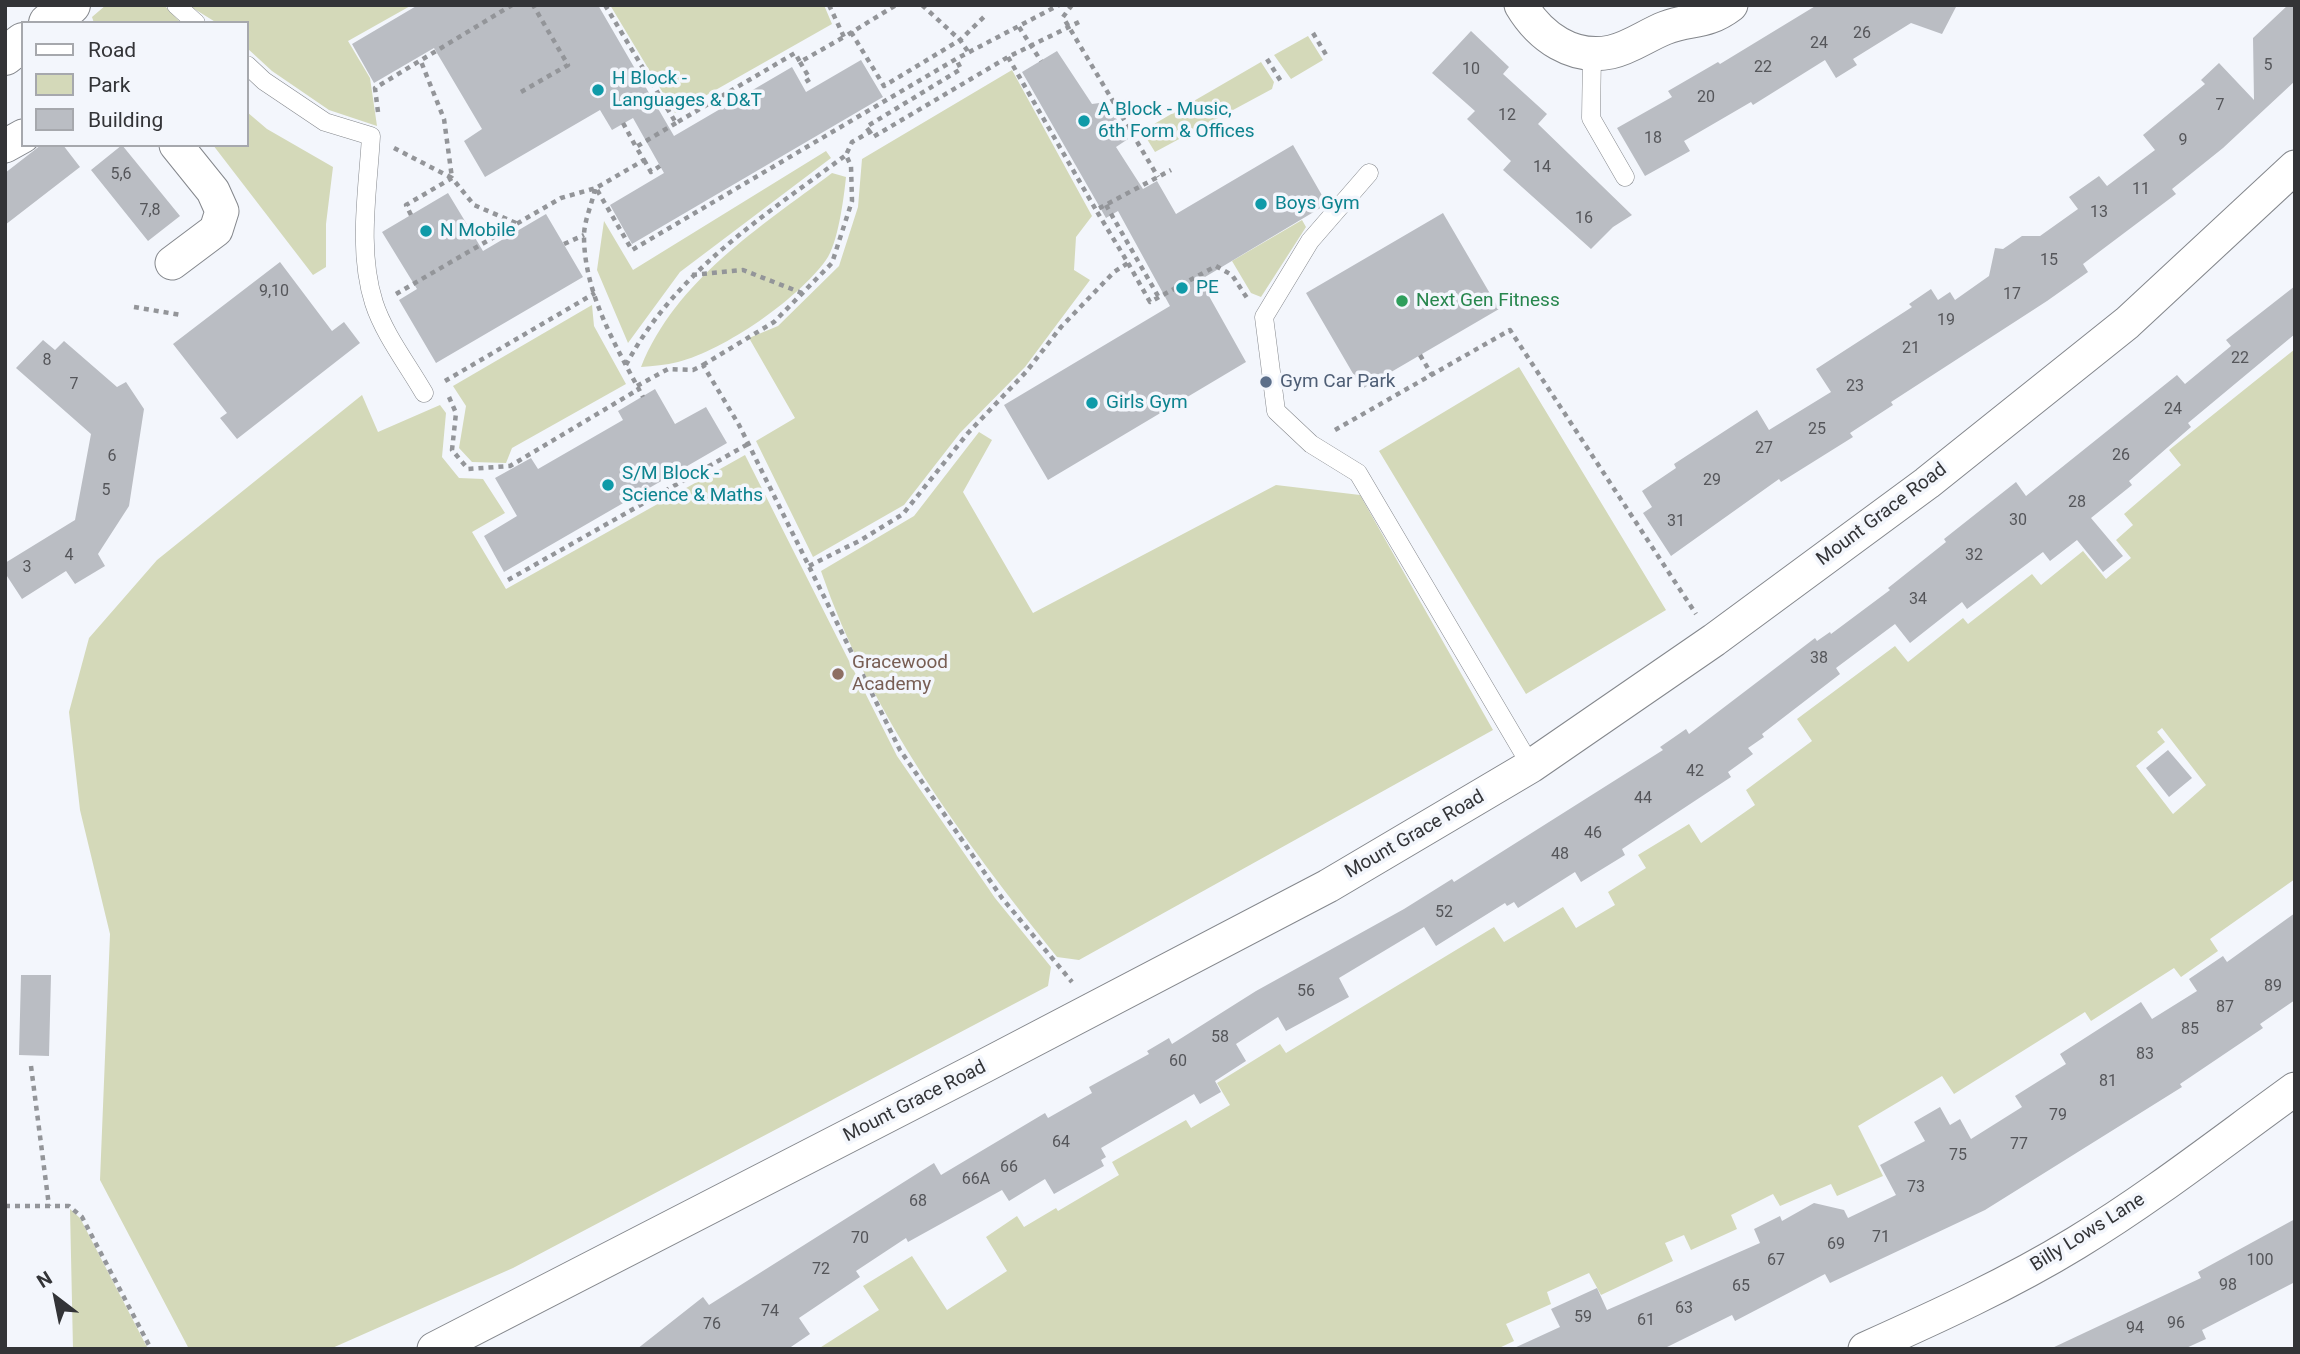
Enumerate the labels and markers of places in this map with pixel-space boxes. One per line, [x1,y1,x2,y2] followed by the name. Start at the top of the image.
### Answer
[612,68,762,112] place label: H Block - Languages & D&T
[590,82,606,98] marker: H Block - Languages & D&T
[1098,99,1255,143] place label: A Block - Music, 6th Form & Offices
[1076,113,1092,129] marker: A Block - Music, 6th Form & Offices
[1275,193,1360,215] place label: Boys Gym
[1253,196,1269,212] marker: Boys Gym
[440,220,516,242] place label: N Mobile
[418,223,434,239] marker: N Mobile
[1196,277,1219,299] place label: PE
[1174,280,1190,296] marker: PE
[1416,290,1560,312] place label: Next Gen Fitness
[1394,293,1410,309] marker: Next Gen Fitness
[1280,371,1395,393] place label: Gym Car Park
[1258,374,1274,390] marker: Gym Car Park
[1106,392,1188,414] place label: Girls Gym
[1084,395,1100,411] marker: Girls Gym
[622,463,763,507] place label: S/M Block - Science & Maths
[600,477,616,493] marker: S/M Block - Science & Maths
[852,652,948,696] place label: Gracewood Academy
[830,666,846,682] marker: Gracewood Academy

